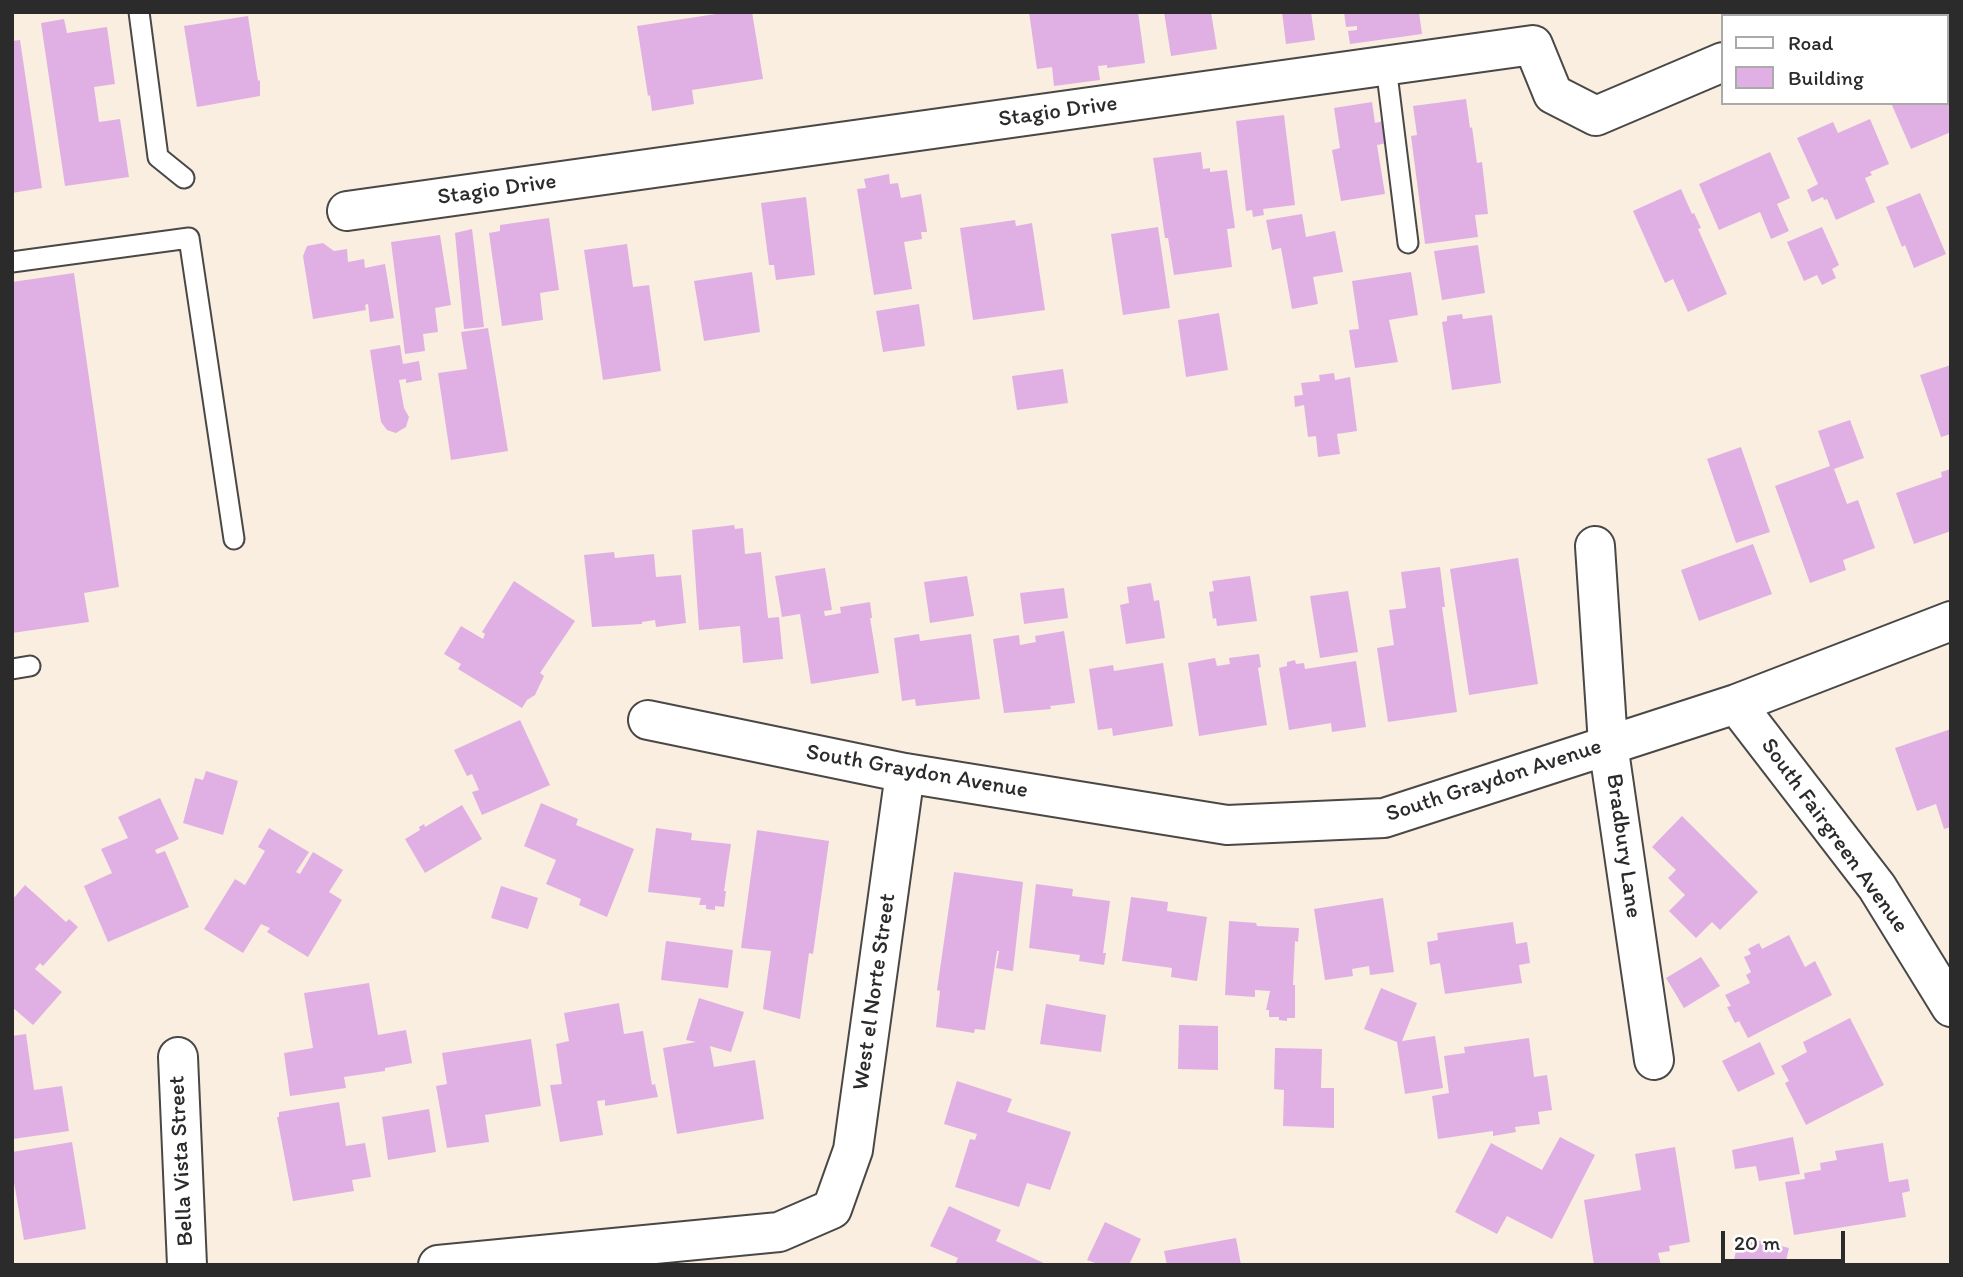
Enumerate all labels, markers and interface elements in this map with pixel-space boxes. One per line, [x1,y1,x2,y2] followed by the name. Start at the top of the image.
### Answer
[1722,14,1949,105] legend
[1788,30,1833,55] text: Road
[1788,65,1864,90] text: Building
[997,90,1119,134] street label: Stagio Drive
[436,168,558,212] street label: Stagio Drive
[1383,733,1605,829] street label: South Graydon Avenue
[1754,733,1914,939] street label: South Fairgreen Avenue
[804,739,1030,805] street label: South Graydon Avenue
[1599,772,1647,920] street label: Bradbury Lane
[848,892,902,1092] street label: West el Norte Street
[164,1075,200,1247] street label: Bella Vista Street
[1725,1218,1849,1262] scale bar
[1734,1230,1780,1255] text: 20 m

